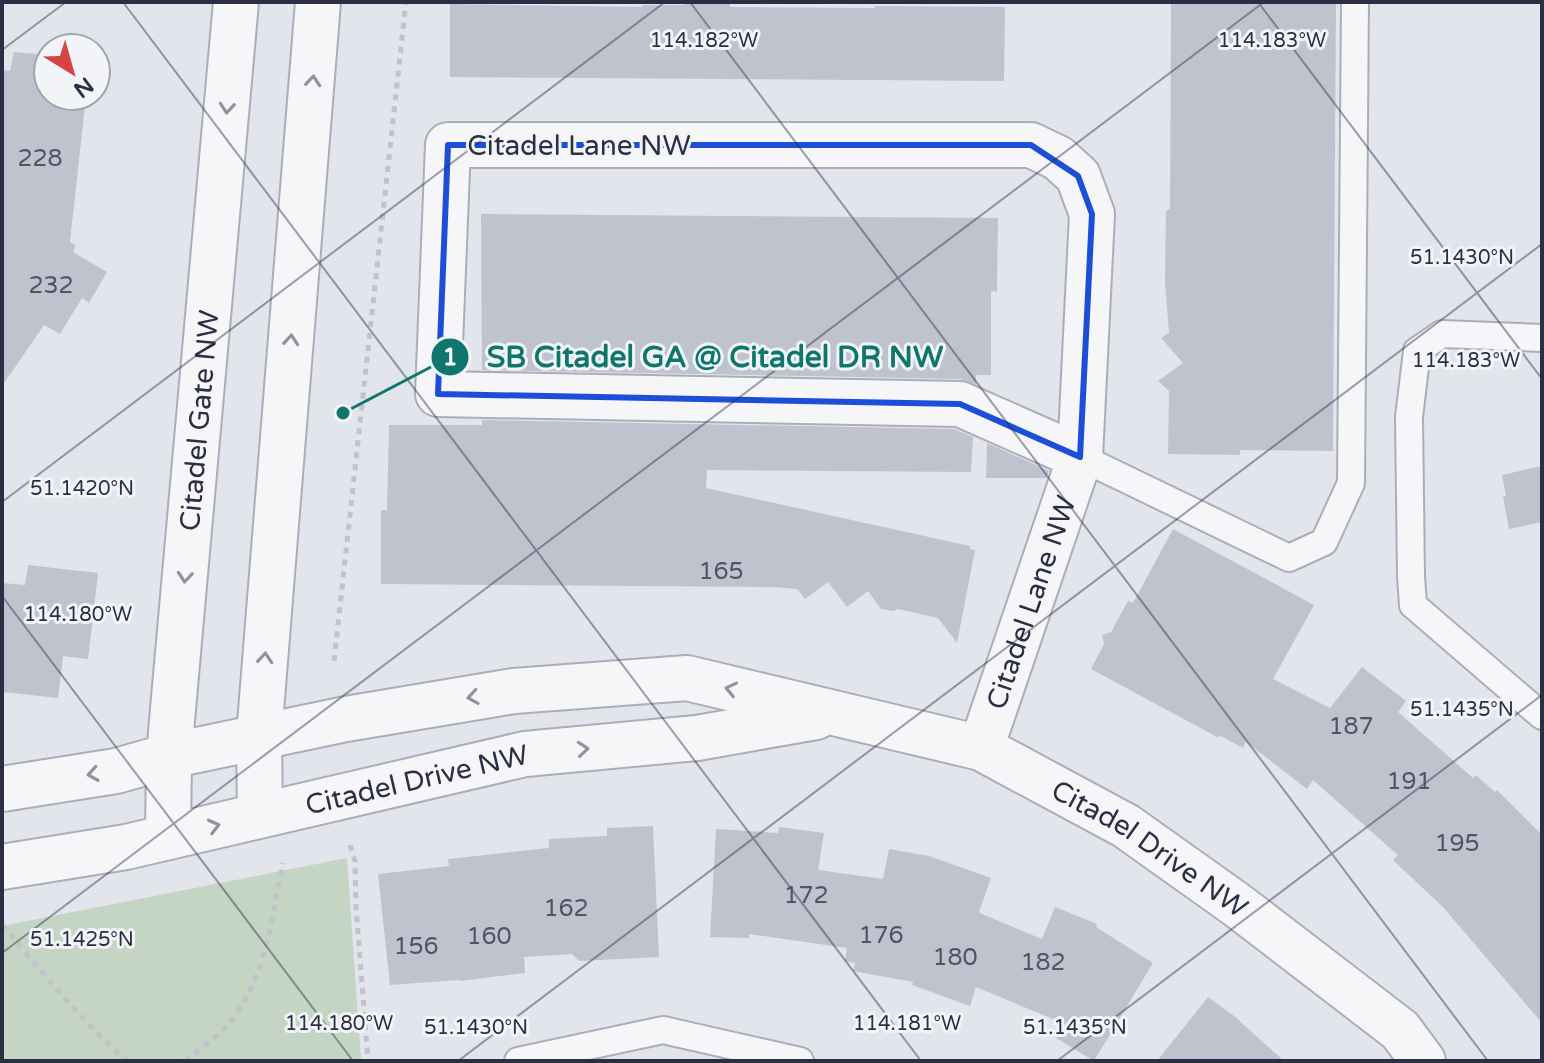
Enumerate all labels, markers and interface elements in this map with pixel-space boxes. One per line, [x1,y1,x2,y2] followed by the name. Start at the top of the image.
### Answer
[650,29,758,53] text: 114.182°W
[1218,29,1326,53] text: 114.183°W
[32,32,112,112] north arrow
[69,71,98,103] text: N
[304,74,321,87] one-way arrow
[219,102,236,115] one-way arrow
[467,129,691,163] street label: Citadel Lane NW
[17,144,63,173] house number: 228
[1410,246,1514,270] text: 51.1430°N
[28,271,74,300] house number: 232
[173,308,226,532] street label: Citadel Gate NW
[430,330,959,384] callout: SB Citadel GA @ Citadel DR NW
[282,333,299,346] one-way arrow
[487,339,944,376] text: SB Citadel GA @ Citadel DR NW
[442,343,458,372] text: 1
[1412,349,1520,373] text: 114.183°W
[30,477,134,501] text: 51.1420°N
[979,491,1084,714] street label: Citadel Lane NW
[698,557,744,586] house number: 165
[176,571,193,584] one-way arrow
[24,603,132,627] text: 114.180°W
[256,651,273,664] one-way arrow
[725,681,738,698] one-way arrow
[466,688,480,705] one-way arrow
[1410,698,1514,722] text: 51.1435°N
[1328,712,1374,741] house number: 187
[302,738,532,823] street label: Citadel Drive NW
[576,740,589,757] one-way arrow
[86,765,100,782] one-way arrow
[1386,767,1432,796] house number: 191
[1045,773,1254,925] street label: Citadel Drive NW
[206,818,220,835] one-way arrow
[1434,829,1480,858] house number: 195
[783,881,829,910] house number: 172
[543,894,589,923] house number: 162
[858,921,904,950] house number: 176
[466,922,512,951] house number: 160
[30,928,134,952] text: 51.1425°N
[393,932,439,961] house number: 156
[932,943,978,972] house number: 180
[1020,948,1066,977] house number: 182
[285,1012,393,1036] text: 114.180°W
[853,1012,961,1036] text: 114.181°W
[424,1016,528,1040] text: 51.1430°N
[1023,1016,1127,1040] text: 51.1435°N

